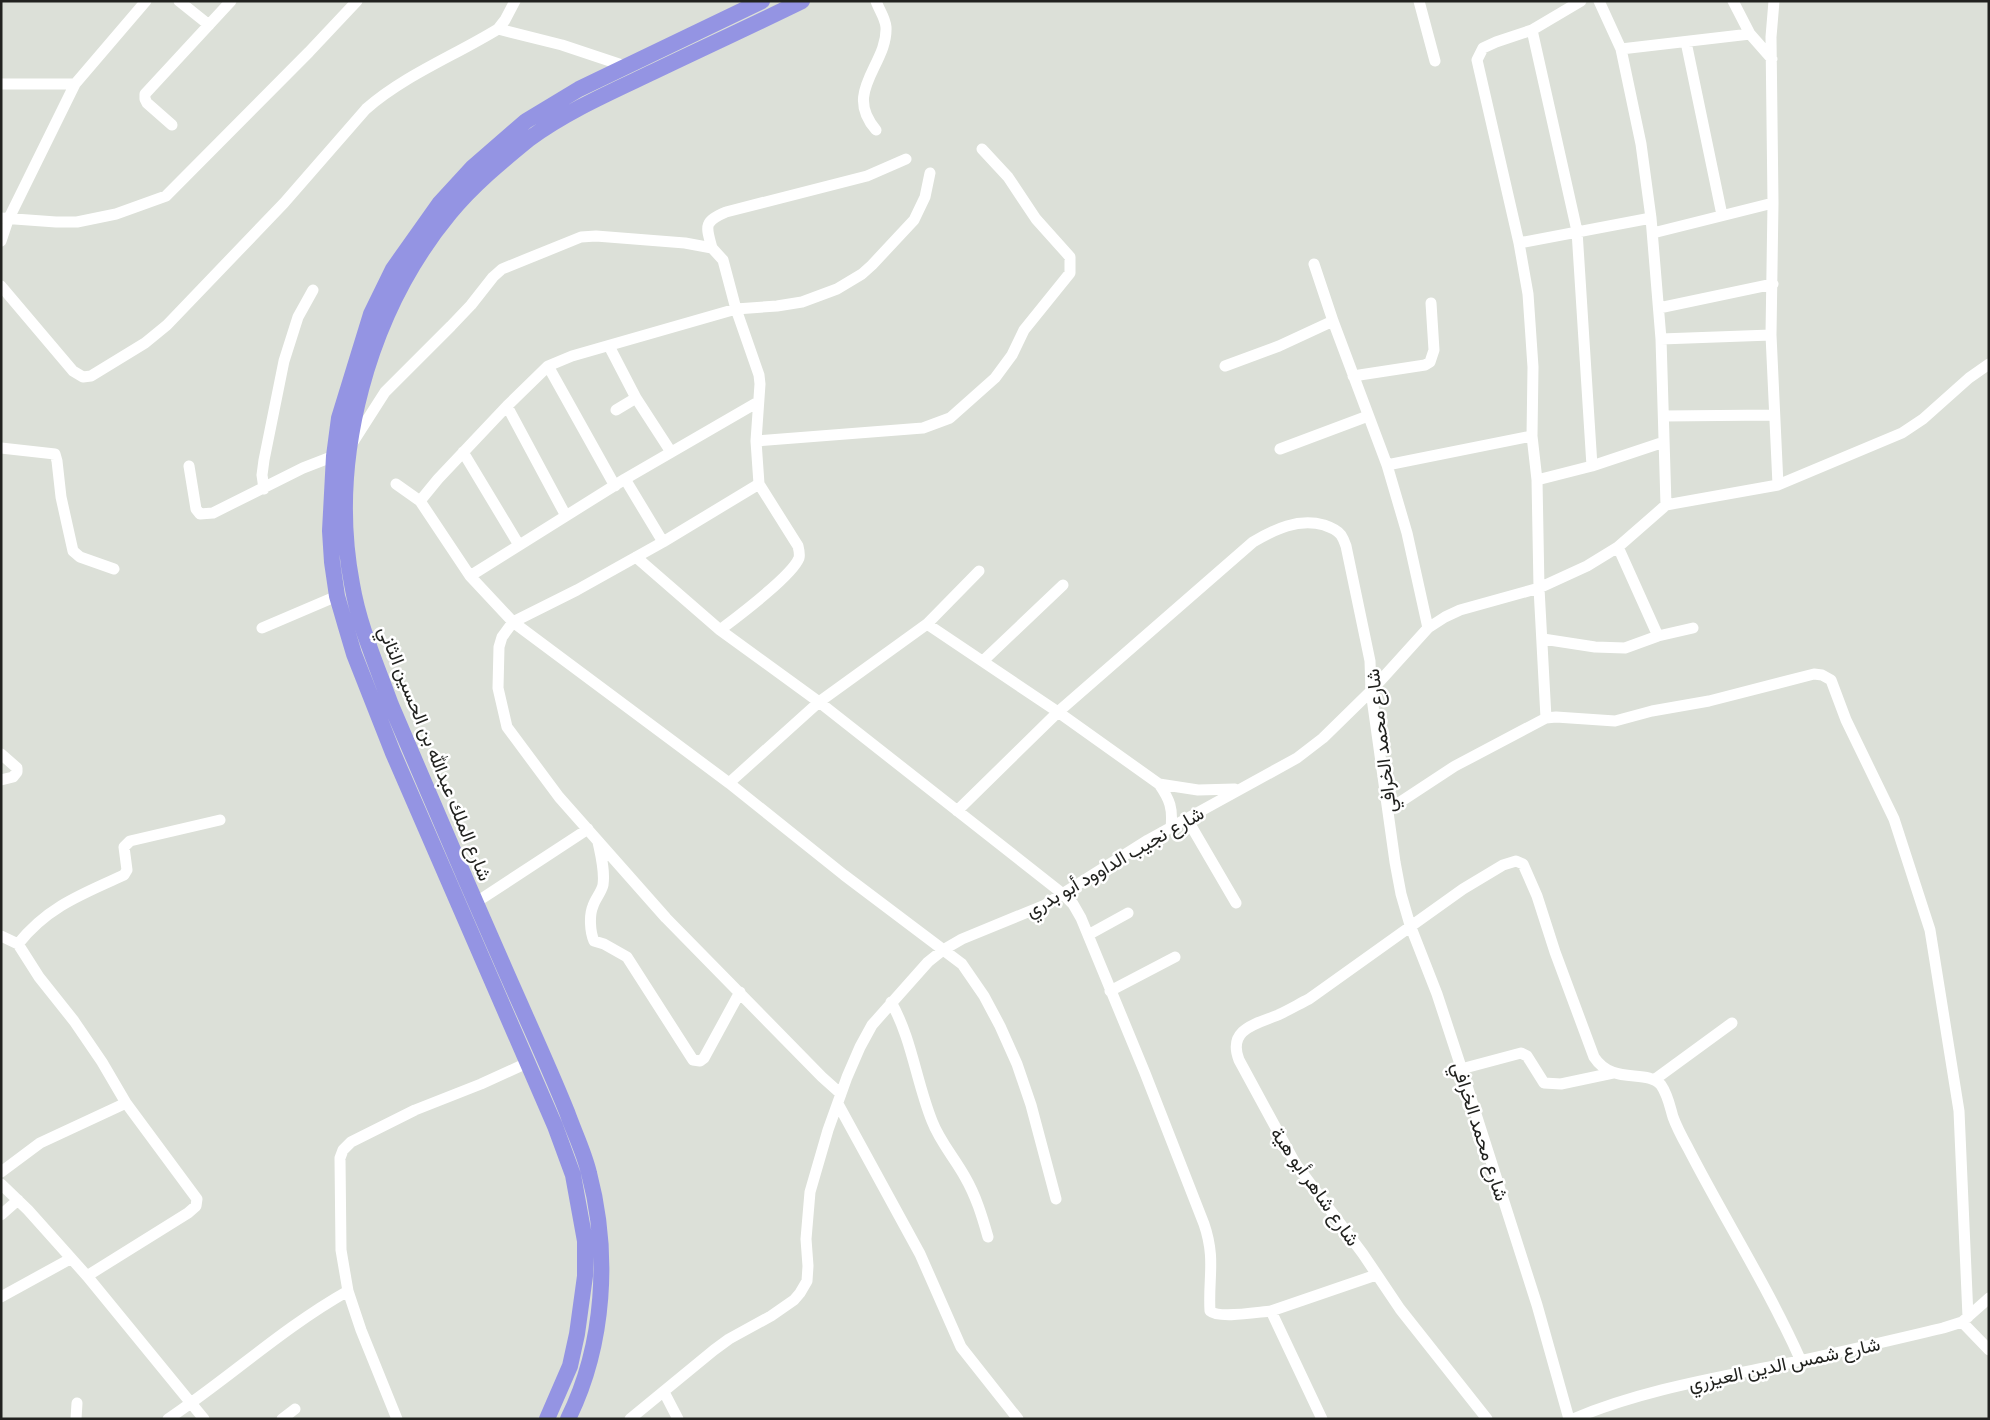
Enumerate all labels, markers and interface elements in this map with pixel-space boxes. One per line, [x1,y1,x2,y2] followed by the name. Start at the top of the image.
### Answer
[370,621,501,886] street label: شارع الملك عبدالله بن الحسين الثاني
[1357,667,1405,815] street label: شارع محمد الخرافي
[1019,798,1210,926] street label: شارع نجيب الداوود أبو بدري
[1443,1058,1517,1205] street label: شارع محمد الخرافي
[1264,1120,1368,1252] street label: شارع شاهر أبو هية
[1685,1328,1883,1399] street label: شارع شمس الدين العيزري

